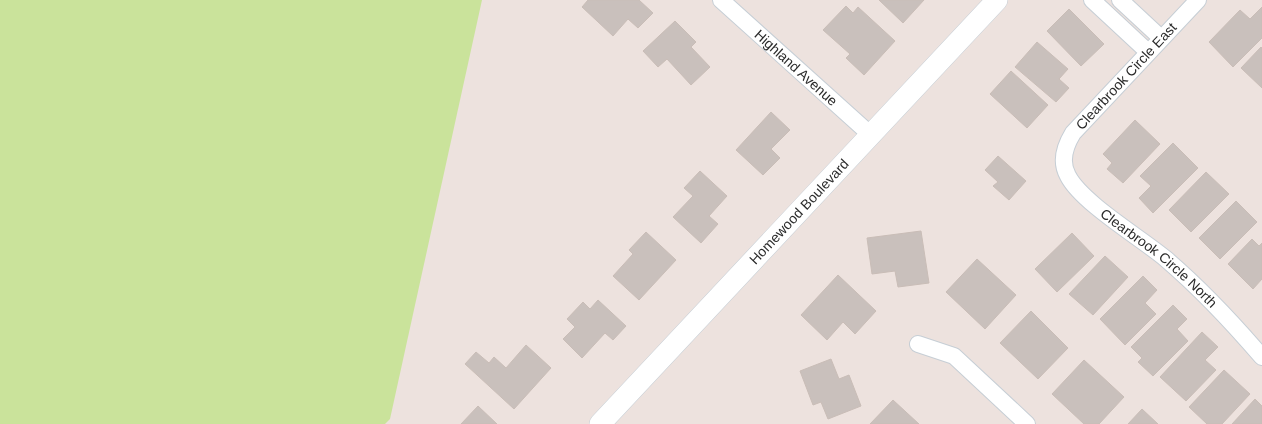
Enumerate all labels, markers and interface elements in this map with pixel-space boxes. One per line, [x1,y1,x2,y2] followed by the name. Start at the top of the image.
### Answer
[1072,19,1180,133] street label: Clearbrook Circle East
[751,26,841,109] street label: Highland Avenue
[746,156,852,267] street label: Homewood Boulevard
[1097,205,1221,311] street label: Clearbrook Circle North

